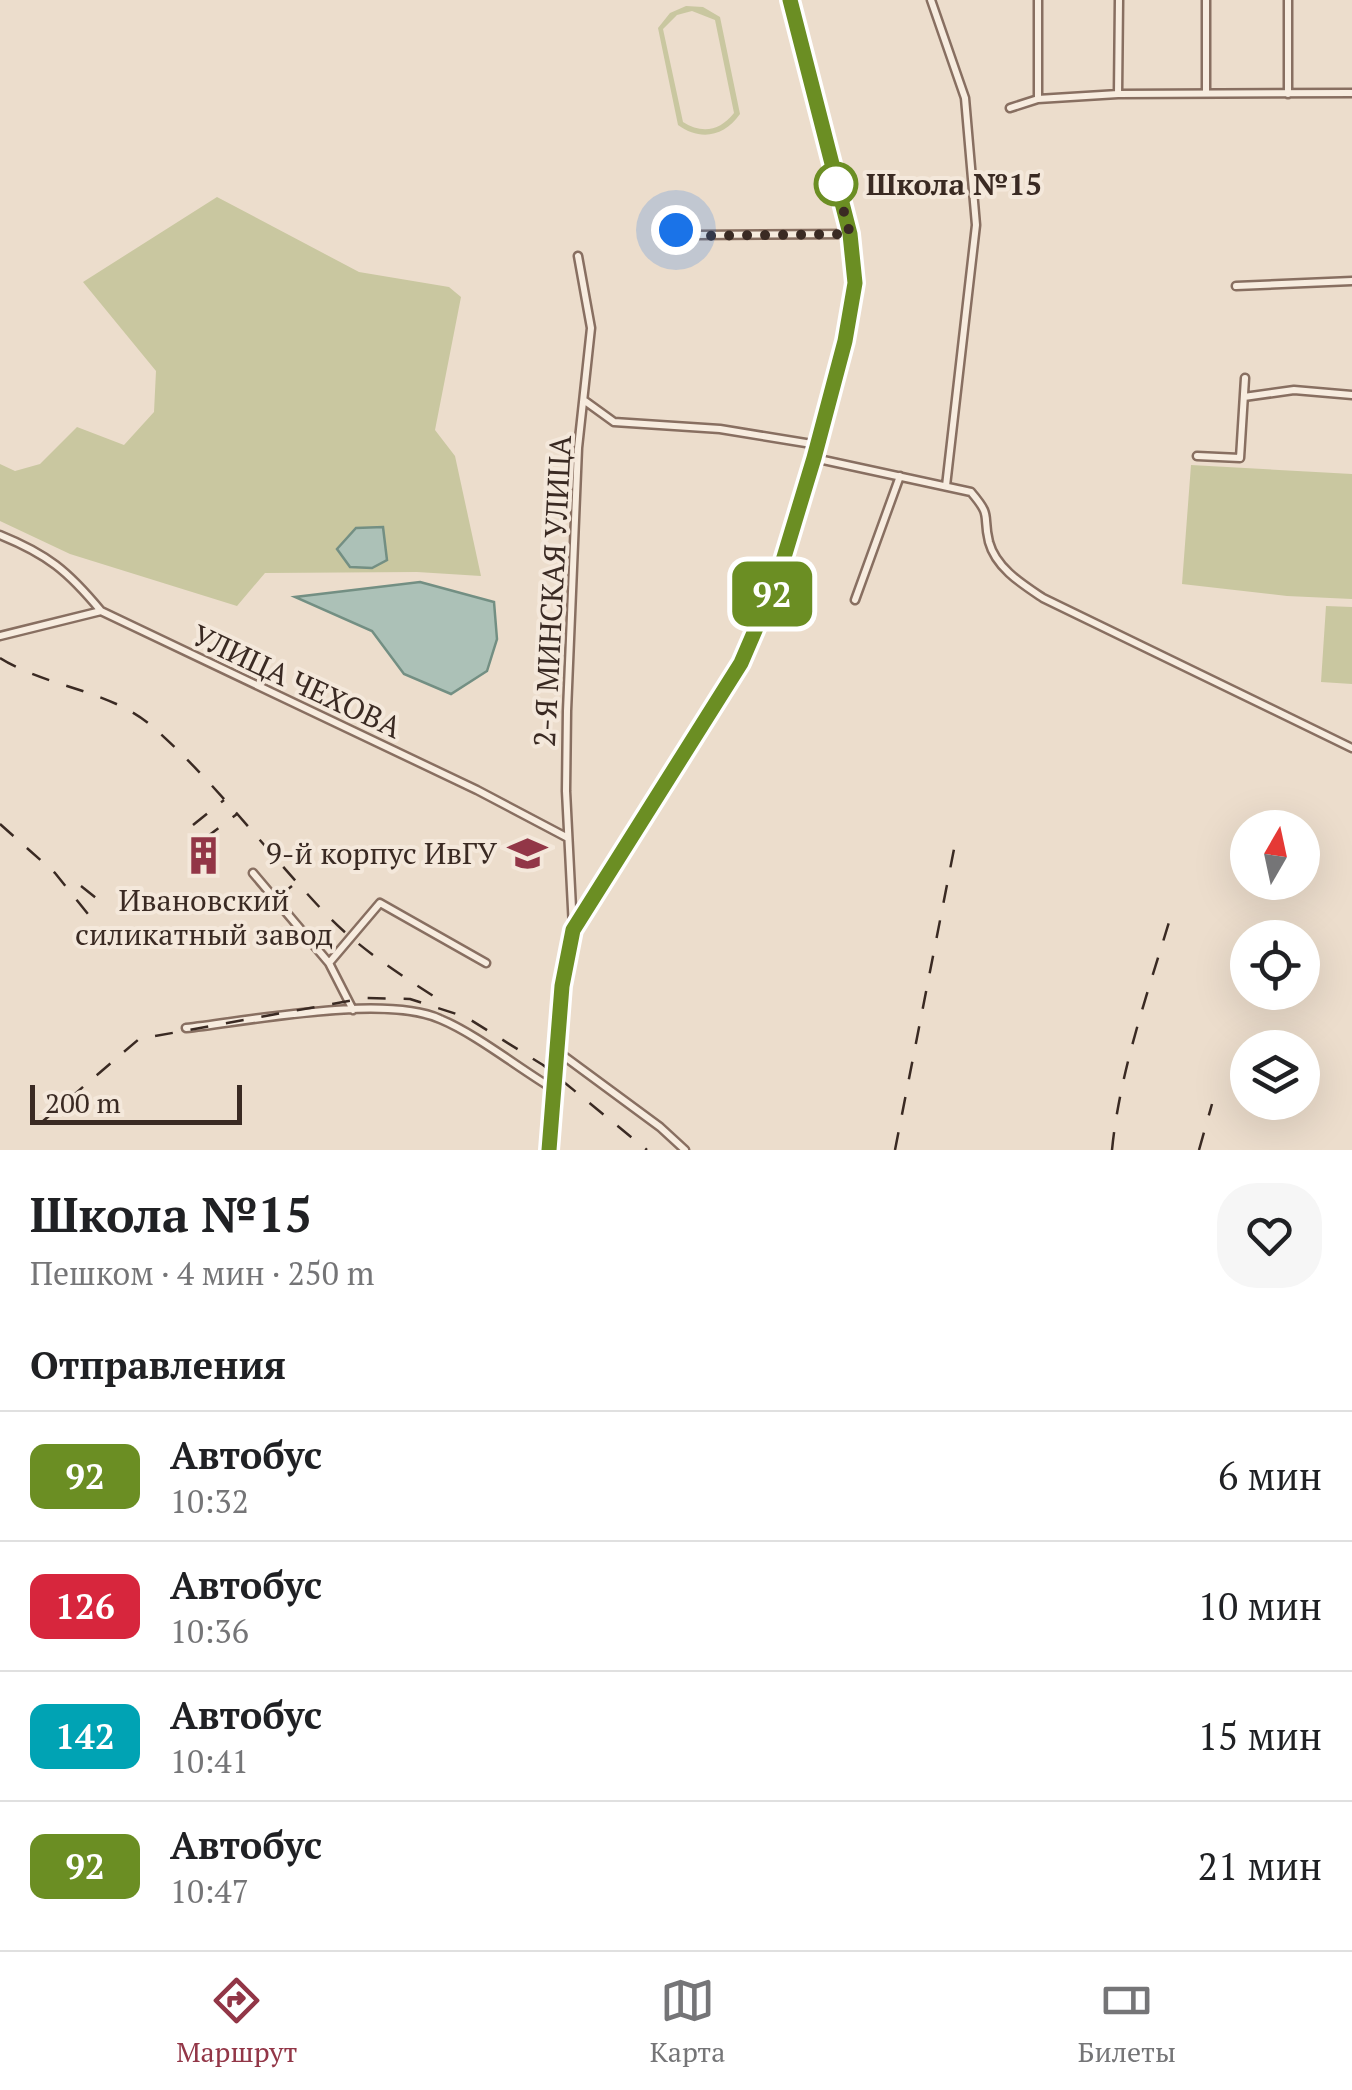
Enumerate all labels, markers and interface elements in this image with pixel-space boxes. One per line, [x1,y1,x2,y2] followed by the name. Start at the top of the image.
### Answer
[815,163,857,205] marker: Школа №15
[866,164,1042,204] place label: Школа №15
[651,205,701,255] your location
[524,434,580,748] street label: 2-Я МИНСКАЯ УЛИЦА
[727,562,817,626] line badge: 92
[752,571,792,617] text: 92
[186,615,409,747] street label: УЛИЦА ЧЕХОВА
[1230,810,1320,900] north arrow
[1230,810,1320,1120] map controls
[506,832,548,874] school or university icon: 9-й корпус ИвГУ
[266,833,497,873] place label: 9-й корпус ИвГУ
[183,835,225,877] building icon: Ивановский силикатный завод
[75,880,333,954] place label: Ивановский силикатный завод
[1230,920,1320,1010] button: locate
[1230,1030,1320,1120] button: layers
[30,1080,242,1124] scale bar
[45,1084,121,1121] text: 200 m
[30,1182,312,1246] text: Школа №15
[1217,1183,1322,1288] button: heart
[30,1252,374,1294] text: Пешком · 4 мин · 250 m
[30,1340,286,1390] text: Отправления
[170,1430,322,1480] text: Автобус
[1218,1451,1322,1501] text: 6 мин
[65,1453,105,1499] text: 92
[170,1480,249,1522] text: 10:32
[170,1560,322,1610] text: Автобус
[1198,1581,1322,1631] text: 10 мин
[55,1583,115,1629] text: 126
[170,1610,249,1652] text: 10:36
[170,1690,322,1740] text: Автобус
[1198,1711,1322,1761] text: 15 мин
[55,1713,115,1759] text: 142
[170,1740,249,1782] text: 10:41
[170,1820,322,1870] text: Автобус
[1198,1841,1322,1891] text: 21 мин
[65,1843,105,1889] text: 92
[170,1870,249,1912] text: 10:47
[176,1973,297,2070] tab: Маршрут
[650,1973,725,2070] tab: Карта
[1078,1973,1176,2070] tab: Билеты

